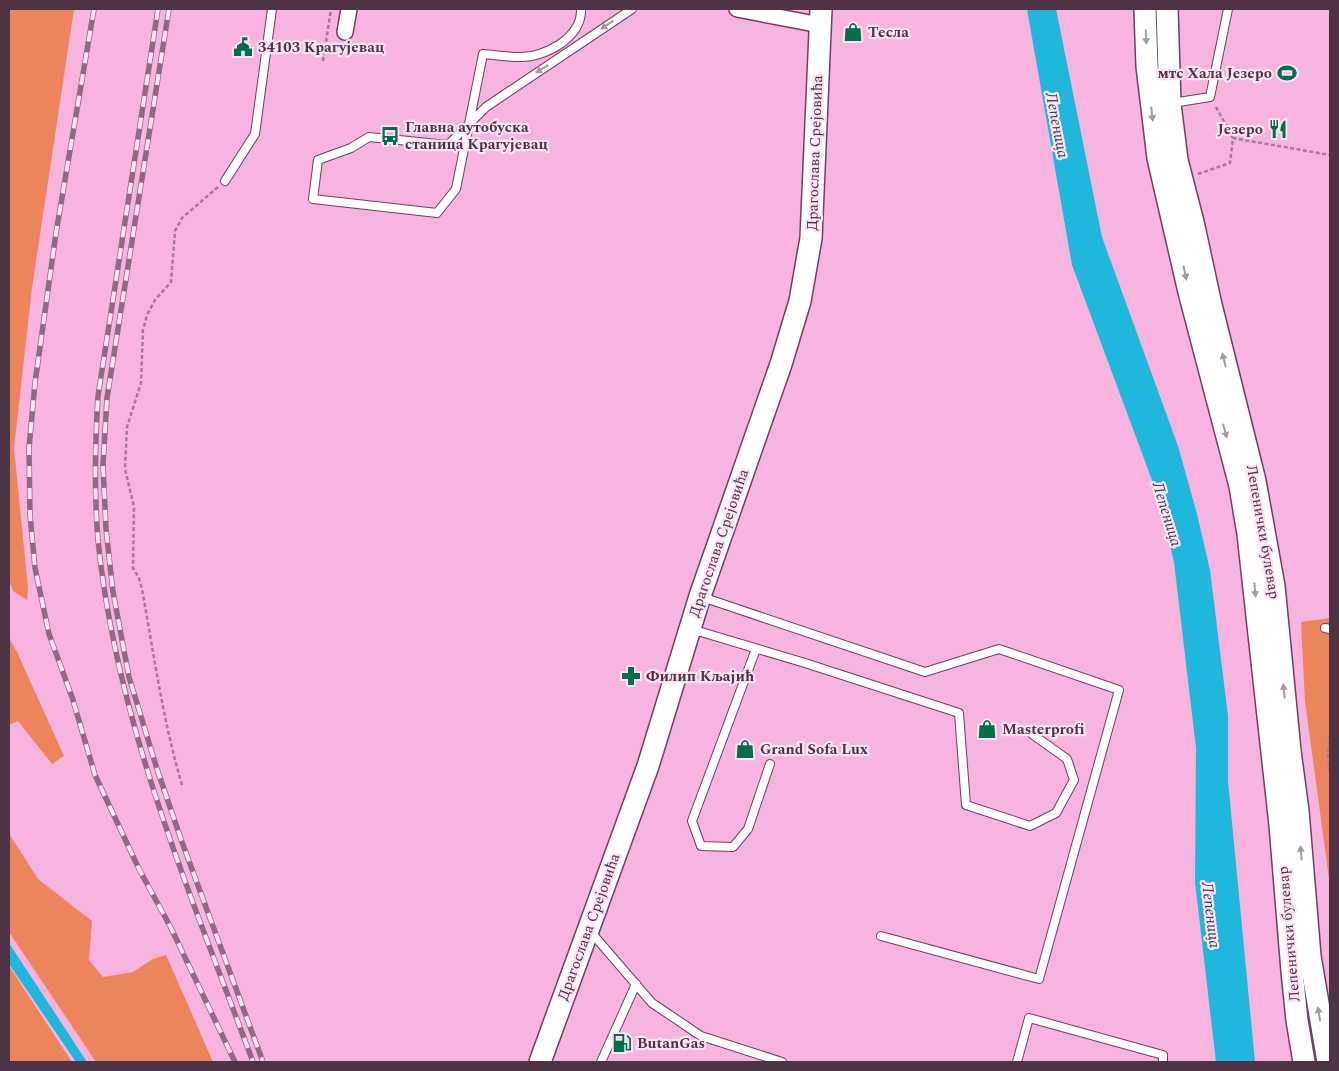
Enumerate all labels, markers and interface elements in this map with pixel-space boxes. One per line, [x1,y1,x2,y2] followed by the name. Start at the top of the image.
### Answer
[600,20,614,30] one-way arrow
[842,21,864,43] shop icon: Тесла
[868,21,909,44] place label: Тесла
[1142,30,1150,46] one-way arrow
[232,36,254,58] public building icon: 34103 Крагујевац
[258,36,384,59] place label: 34103 Крагујевац
[1158,62,1272,85] place label: мтс Хала Језеро
[1276,62,1298,84] sports icon: мтс Хала Језеро
[536,64,549,74] one-way arrow
[801,74,829,231] street label: Драгослава Срејовића
[1039,89,1075,160] water label: Лепеница
[1148,107,1156,123] one-way arrow
[405,116,548,156] place label: Главна аутобуска станица Крагујевац
[1218,118,1263,141] place label: Језеро
[1267,118,1289,140] restaurant icon: Језеро
[379,125,401,147] bus stop icon: Главна аутобуска станица Крагујевац
[1181,266,1189,282] one-way arrow
[1220,352,1228,367] one-way arrow
[1222,423,1230,438] one-way arrow
[1240,463,1286,601] street label: Лепенички булевар
[683,465,755,620] street label: Драгослава Срејовића
[1146,478,1188,549] water label: Лепеница
[1251,582,1259,598] one-way arrow
[620,665,642,687] pharmacy icon: Филип Кљајић
[646,665,754,688] place label: Филип Кљајић
[1280,683,1288,699] one-way arrow
[976,718,998,740] shop icon: Masterprofi
[1002,718,1085,741] place label: Masterprofi
[734,738,756,760] shop icon: Grand Sofa Lux
[760,738,868,761] place label: Grand Sofa Lux
[1297,845,1305,861] one-way arrow
[552,849,627,1004] street label: Драгослава Срејовића
[1272,865,1306,1003] street label: Лепенички булевар
[1195,880,1227,949] water label: Лепеница
[1315,1006,1323,1022] one-way arrow
[611,1032,633,1054] fuel station icon: ButanGas
[637,1032,705,1055] place label: ButanGas

